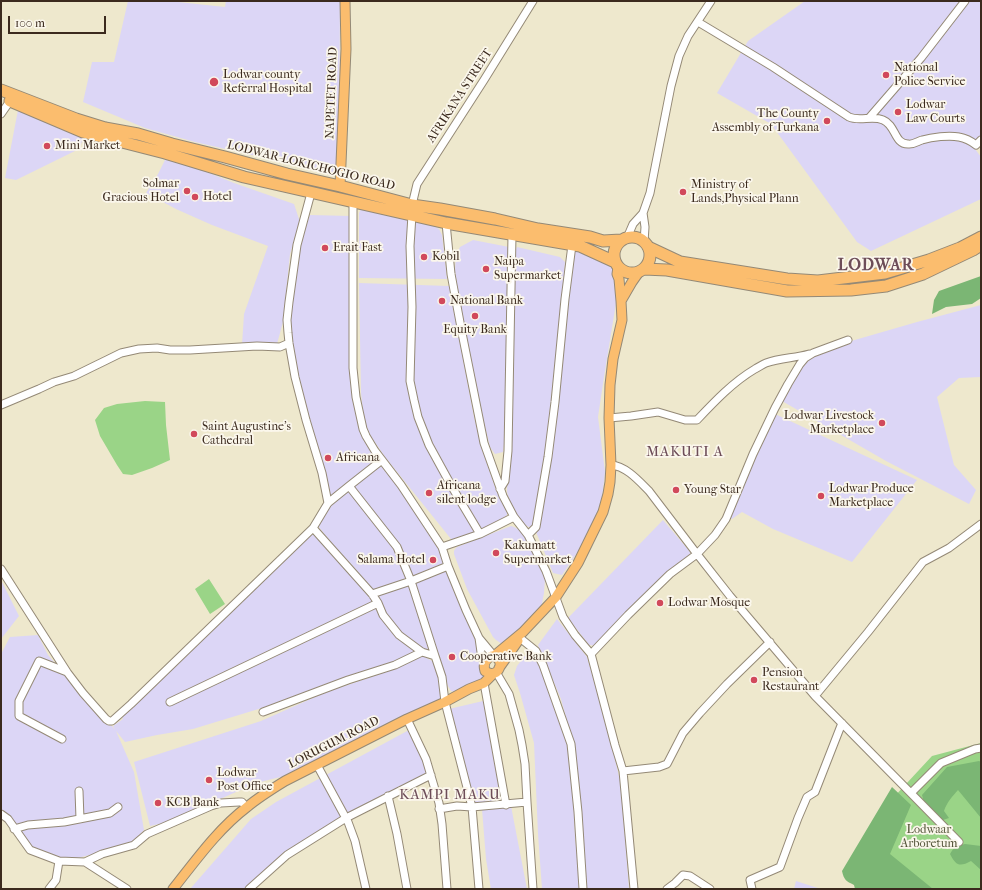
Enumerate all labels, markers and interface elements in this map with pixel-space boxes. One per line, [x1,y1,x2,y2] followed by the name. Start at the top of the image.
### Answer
[10,8,108,34] scale bar
[15,16,45,30] text: 100 m
[424,46,496,146] street label: AFRIKANA STREET
[323,47,341,139] street label: NAPETET ROAD
[894,61,965,89] place label: National Police Service
[223,68,312,96] place label: Lodwar county Referral Hospital
[881,70,891,80] marker: National Police Service
[208,76,220,88] marker: Lodwar county Referral Hospital
[906,98,965,126] place label: Lodwar Law Courts
[712,107,819,135] place label: The County Assembly of Turkana
[893,107,903,117] marker: Lodwar Law Courts
[822,116,832,126] marker: The County Assembly of Turkana
[226,138,396,194] street label: LODWAR-LOKICHOGIO ROAD
[55,139,120,153] place label: Mini Market
[42,141,52,151] marker: Mini Market
[102,177,179,205] place label: Solmar Gracious Hotel
[691,178,799,206] place label: Ministry of Lands,Physical Plann
[182,186,192,196] marker: Solmar Gracious Hotel
[678,187,688,197] marker: Ministry of Lands,Physical Plann
[203,190,232,204] place label: Hotel
[190,192,200,202] marker: Hotel
[333,241,382,255] place label: Erait Fast
[320,243,330,253] marker: Erait Fast
[432,250,460,264] place label: Kobil
[419,252,429,262] marker: Kobil
[494,255,561,283] place label: Naipa Supermarket
[838,256,914,276] district label: LODWAR
[481,264,491,274] marker: Naipa Supermarket
[450,294,523,308] place label: National Bank
[437,296,447,306] marker: National Bank
[470,311,480,321] marker: Equity Bank
[443,323,507,337] place label: Equity Bank
[784,409,874,437] place label: Lodwar Livestock Marketplace
[877,418,887,428] marker: Lodwar Livestock Marketplace
[202,420,291,448] place label: Saint Augustine's Cathedral
[189,429,199,439] marker: Saint Augustine's Cathedral
[646,445,724,461] district label: MAKUTI A
[336,451,380,465] place label: Africana
[323,453,333,463] marker: Africana
[437,479,496,507] place label: Africana silent lodge
[829,482,914,510] place label: Lodwar Produce Marketplace
[684,483,741,497] place label: Young Star
[671,485,681,495] marker: Young Star
[424,488,434,498] marker: Africana silent lodge
[816,491,826,501] marker: Lodwar Produce Marketplace
[504,539,571,567] place label: Kakumatt Supermarket
[491,548,501,558] marker: Kakumatt Supermarket
[357,553,425,567] place label: Salama Hotel
[428,555,438,565] marker: Salama Hotel
[668,596,750,610] place label: Lodwar Mosque
[655,598,665,608] marker: Lodwar Mosque
[460,650,552,664] place label: Cooperative Bank
[447,652,457,662] marker: Cooperative Bank
[762,666,819,694] place label: Pension Restaurant
[749,675,759,685] marker: Pension Restaurant
[286,714,382,772] street label: LORUGUM ROAD
[217,766,273,794] place label: Lodwar Post Office
[204,775,214,785] marker: Lodwar Post Office
[399,788,501,804] district label: KAMPI MAKU
[166,796,219,810] place label: KCB Bank
[153,798,163,808] marker: KCB Bank
[900,823,958,851] park label: Lodwaar Arboretum

